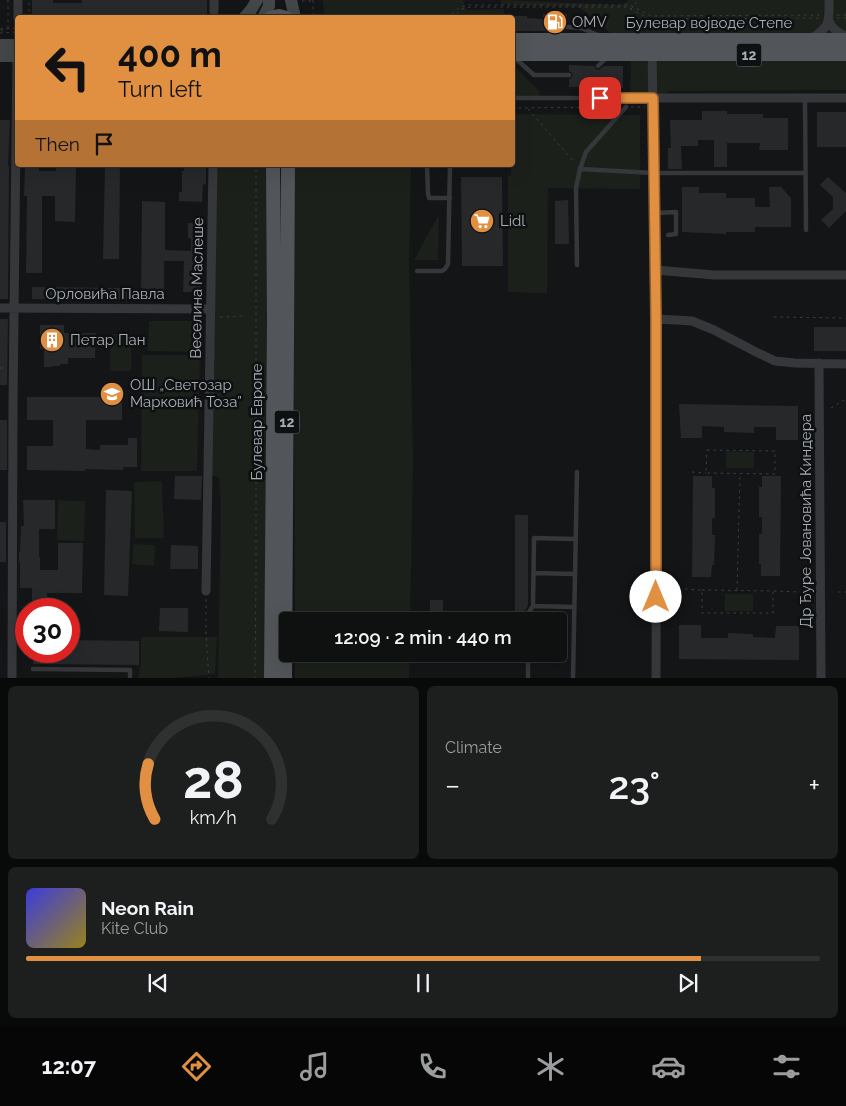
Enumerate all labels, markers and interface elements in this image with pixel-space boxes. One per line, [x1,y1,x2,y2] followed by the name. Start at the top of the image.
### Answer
[542,9,568,35] fuel station icon: OMV
[572,13,607,31] place label: OMV
[626,14,793,32] street label: Булевар војводе Степе
[118,34,222,75] text: 400 m
[35,35,100,100] icon: left
[736,44,762,66] road number: 12
[118,76,202,102] text: Turn left
[579,77,621,119] pin
[586,84,614,112] icon: arrive
[90,130,118,158] icon: arrive
[35,133,80,155] text: Then
[469,208,495,234] supermarket icon: Lidl
[500,212,526,230] place label: Lidl
[187,217,207,359] street label: Веселина Маслеше
[45,285,165,303] street label: Орловића Павла
[39,327,65,353] building icon: Петар Пан
[70,331,146,349] place label: Петар Пан
[248,363,266,481] street label: Булевар Европе
[130,376,242,411] place label: ОШ „Светозар Марковић Тоза”
[99,381,125,407] school or university icon: ОШ „Светозар Марковић Тоза”
[274,411,300,434] road number: 12
[797,414,815,628] street label: Др Ђуре Јовановића Киндера
[629,570,681,622] position arrow
[15,598,80,663] speed limit sign: 30
[334,626,512,648] text: 12:09 · 2 min · 440 m
[445,738,502,757] text: Climate
[183,749,244,810] text: 28
[608,763,660,808] text: 23°
[445,769,460,802] text: −
[808,769,820,802] text: +
[190,807,237,828] text: km/h
[101,897,194,919] text: Neon Rain
[101,919,168,938] text: Kite Club
[144,969,172,997] icon: previous
[409,969,437,997] icon: pause
[674,969,702,997] icon: next
[179,1049,214,1084] icon: directions
[297,1049,332,1084] icon: music
[415,1049,450,1084] icon: phone
[533,1049,568,1084] icon: climate
[651,1049,686,1084] icon: car
[769,1049,804,1084] icon: filters
[42,1053,96,1079] text: 12:07

